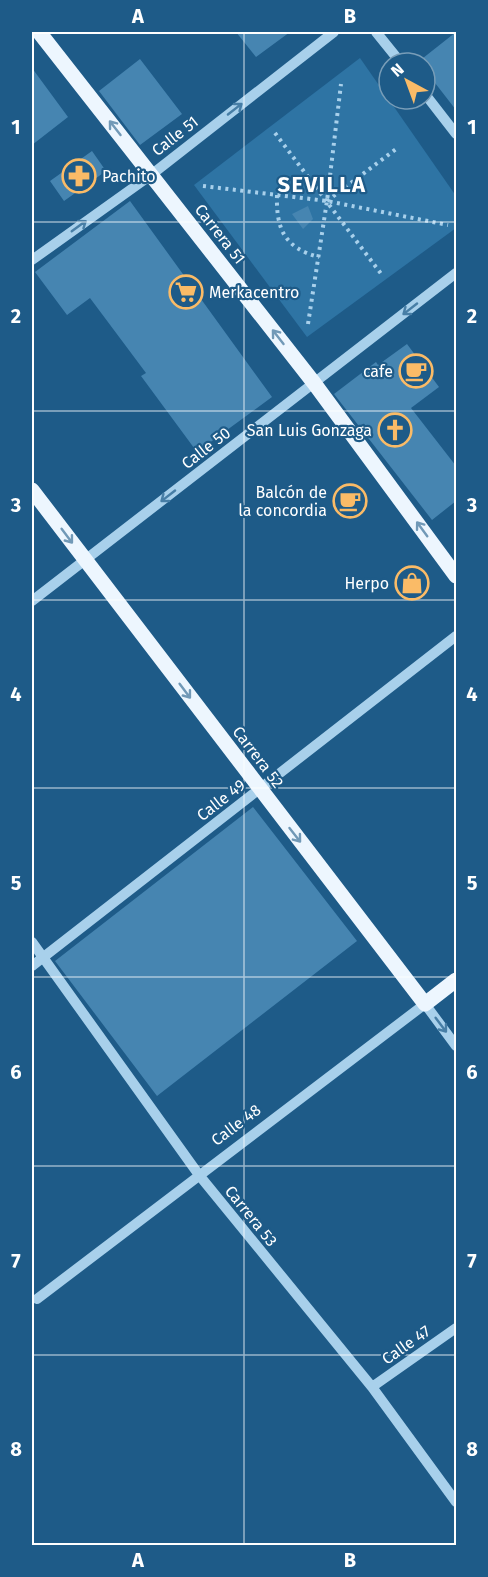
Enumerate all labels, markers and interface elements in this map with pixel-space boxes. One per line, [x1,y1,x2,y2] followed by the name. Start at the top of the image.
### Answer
[131,4,145,28] text: A
[344,4,356,28] text: B
[377,51,437,111] north arrow
[387,59,408,81] text: N
[227,102,243,115] one-way arrow
[148,112,202,160] street label: Calle 51
[11,115,21,139] text: 1
[467,115,477,139] text: 1
[108,121,121,137] one-way arrow
[61,158,97,194] pharmacy icon: Pachito
[102,167,156,186] place label: Pachito
[277,171,367,198] district label: SEVILLA
[191,200,249,268] street label: Carrera 51
[71,220,87,232] one-way arrow
[168,274,204,310] supermarket icon: Merkacentro
[209,283,299,302] place label: Merkacentro
[402,302,418,315] one-way arrow
[11,304,21,328] text: 2
[467,304,477,328] text: 2
[271,329,284,345] one-way arrow
[398,353,434,389] cafe icon: cafe
[363,362,393,381] place label: cafe
[377,412,413,448] church icon: San Luis Gonzaga
[247,421,372,440] place label: San Luis Gonzaga
[178,423,234,473] street label: Calle 50
[238,483,327,520] place label: Balcón de la concordia
[332,483,368,519] cafe icon: Balcón de la concordia
[160,490,176,503] one-way arrow
[10,493,21,517] text: 3
[466,493,477,517] text: 3
[415,521,428,537] one-way arrow
[61,528,73,544] one-way arrow
[394,565,430,601] shop icon: Herpo
[344,574,389,593] place label: Herpo
[10,682,22,706] text: 4
[466,682,478,706] text: 4
[179,683,192,699] one-way arrow
[229,722,287,792] street label: Carrera 52
[193,775,249,825] street label: Calle 49
[289,827,302,843] one-way arrow
[11,871,22,895] text: 5
[467,871,478,895] text: 5
[434,1016,447,1032] one-way arrow
[10,1060,22,1084] text: 6
[466,1060,478,1084] text: 6
[208,1100,265,1150] street label: Calle 48
[221,1182,281,1250] street label: Carrera 53
[11,1249,21,1273] text: 7
[467,1249,477,1273] text: 7
[378,1321,434,1369] street label: Calle 47
[10,1437,22,1461] text: 8
[466,1437,478,1461] text: 8
[131,1548,145,1572] text: A
[344,1548,356,1572] text: B

